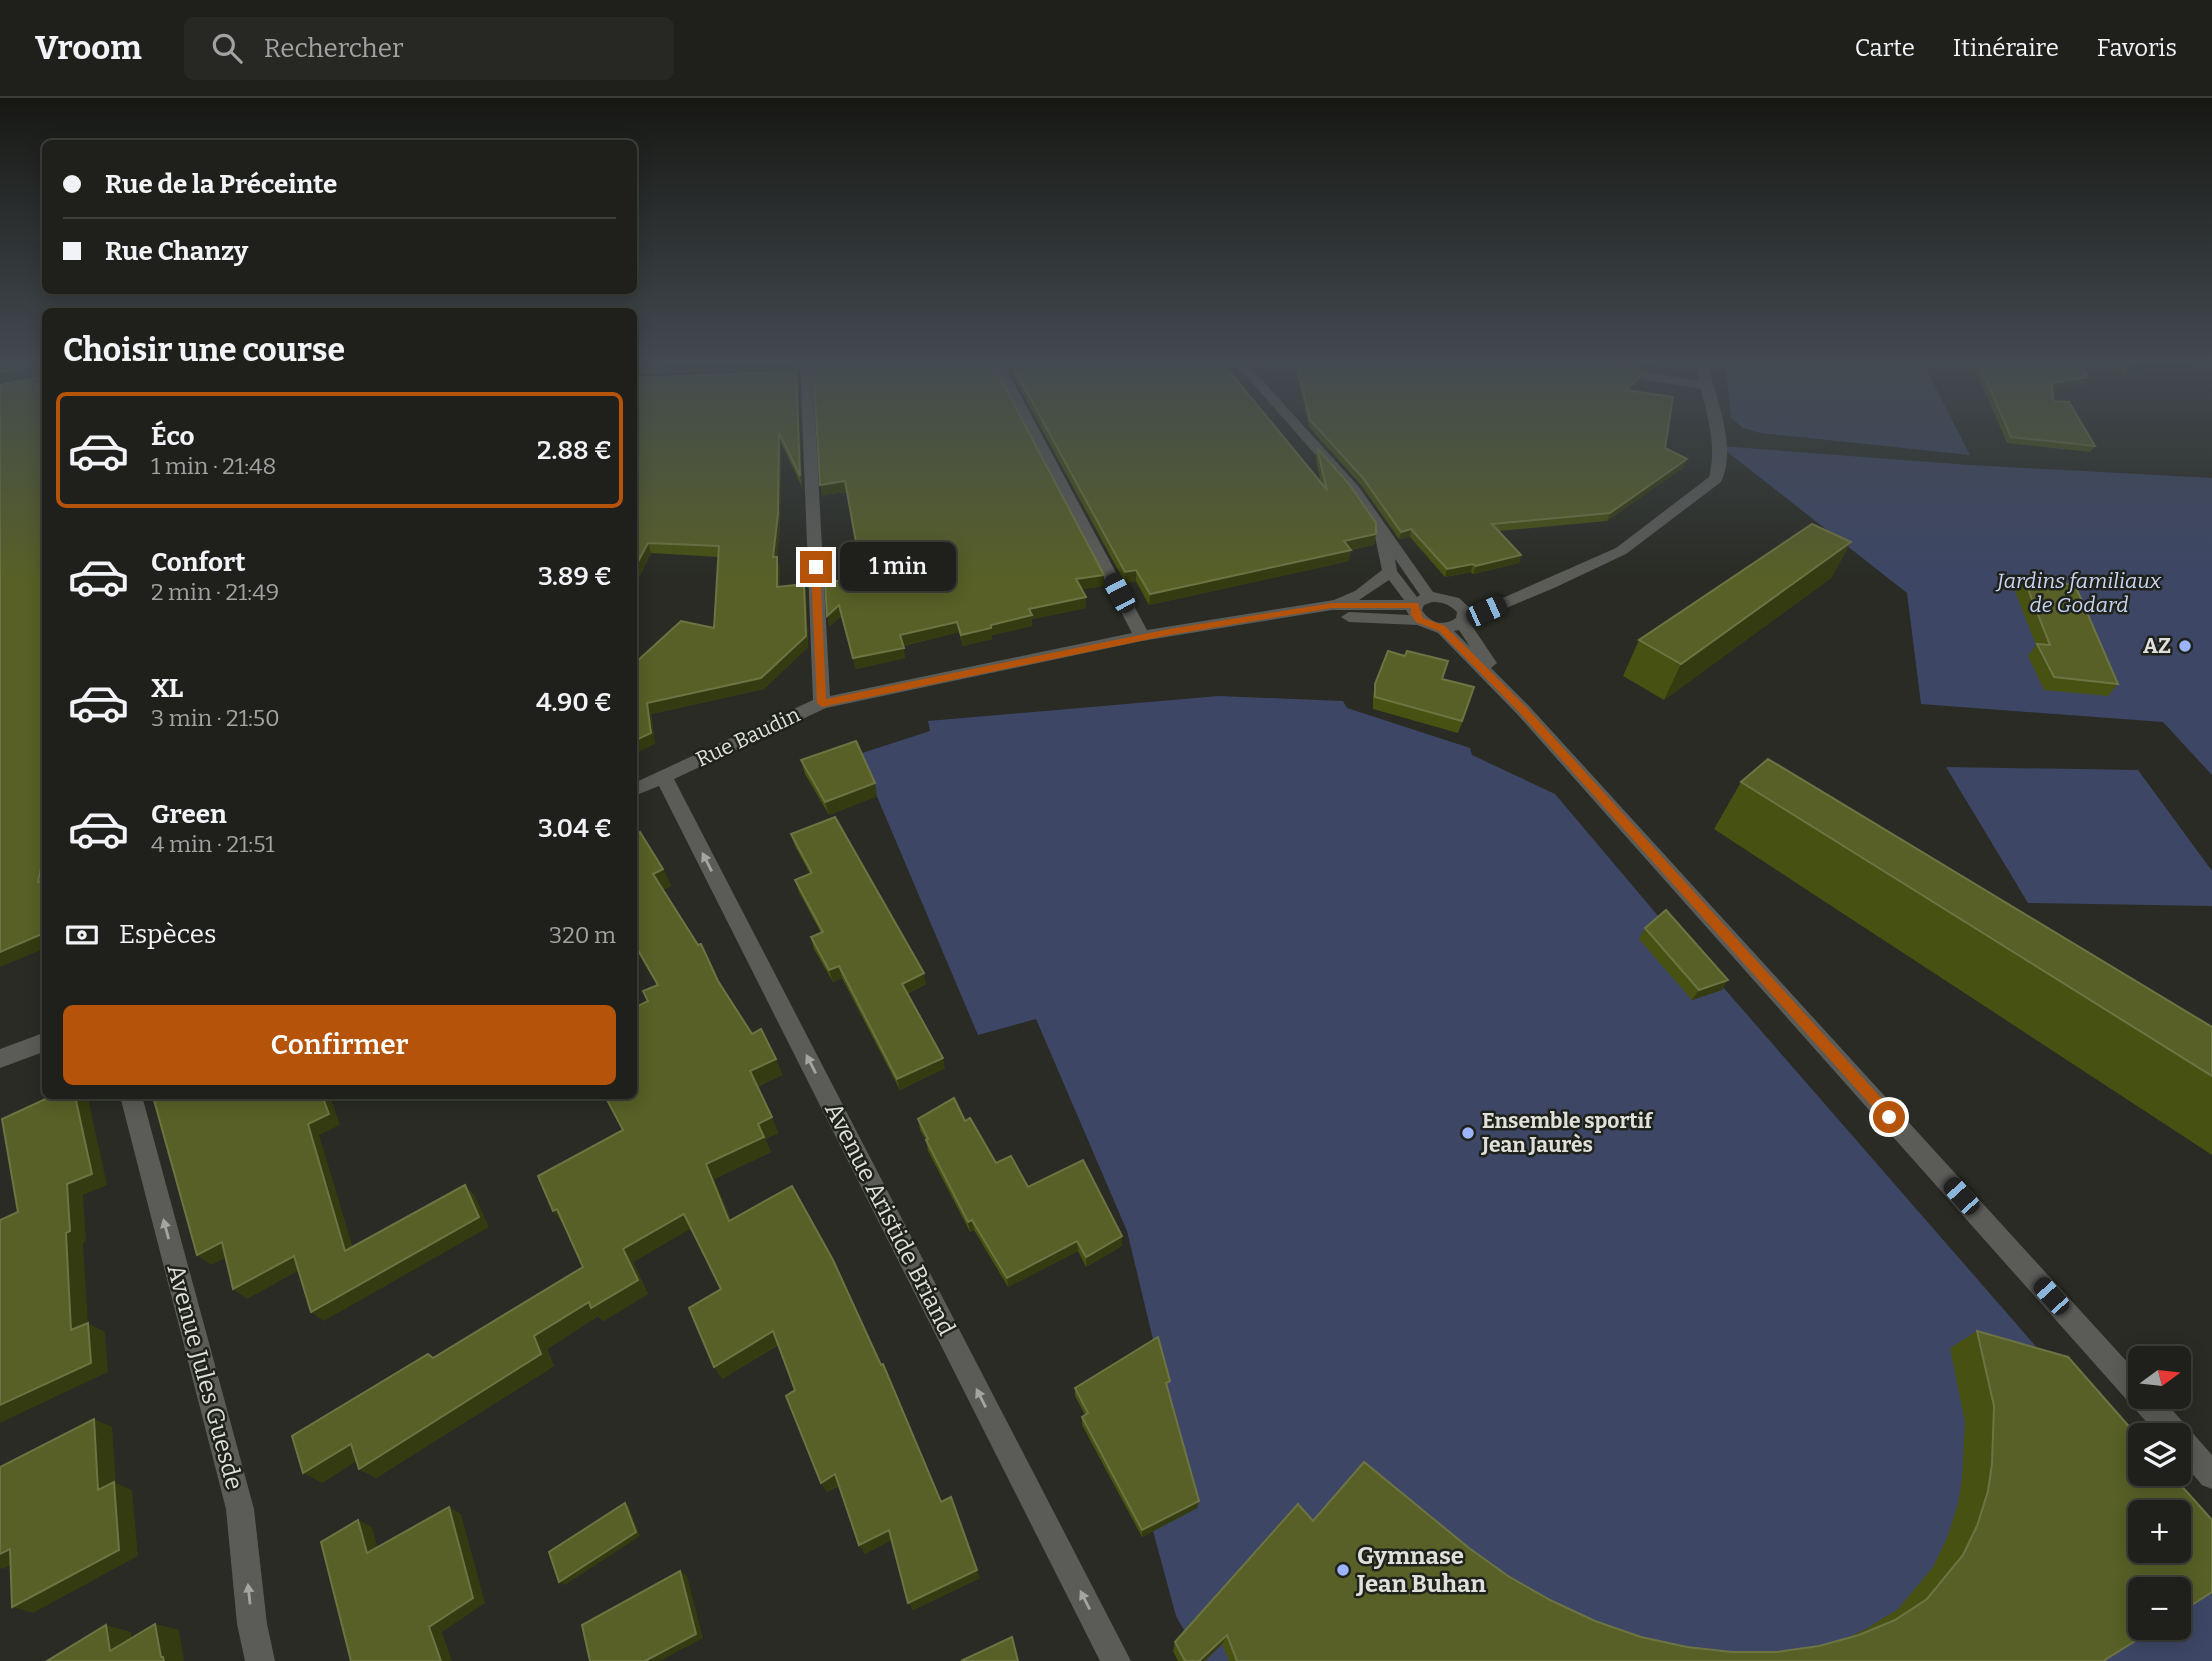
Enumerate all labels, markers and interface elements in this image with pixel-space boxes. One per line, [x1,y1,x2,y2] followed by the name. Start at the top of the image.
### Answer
[184,17,674,80] search box
[35,28,142,68] text: Vroom
[208,29,246,67] icon: search
[264,33,403,64] text: Rechercher
[1855,34,1915,62] text: Carte
[1953,34,2059,62] text: Itinéraire
[2097,34,2177,62] text: Favoris
[105,169,337,200] text: Rue de la Préceinte
[105,236,248,267] text: Rue Chanzy
[63,331,345,369] text: Choisir une course
[67,419,130,482] icon: car
[151,421,194,452] text: Éco
[537,435,612,466] text: 2.88 €
[151,452,276,480] text: 1 min · 21:48
[840,542,956,592] callout: 1 min
[67,545,130,608] icon: car
[151,547,246,578] text: Confort
[800,551,832,583] route end
[869,552,927,580] text: 1 min
[538,561,612,592] text: 3.89 €
[1995,568,2162,618] park label: Jardins familiaux de Godard
[1100,570,1139,616] car
[151,578,279,606] text: 2 min · 21:49
[1463,593,1510,629] car
[2143,633,2171,659] place label: AZ
[2177,638,2193,654] marker: AZ
[67,671,130,734] icon: car
[151,673,183,704] text: XL
[536,687,612,718] text: 4.90 €
[692,702,804,772] street label: Rue Baudin
[151,704,280,732] text: 3 min · 21:50
[67,797,130,860] icon: car
[151,799,227,830] text: Green
[538,813,612,844] text: 3.04 €
[151,830,275,858] text: 4 min · 21:51
[702,852,713,872] one-way arrow
[63,916,101,954] icon: cash
[119,919,216,950] text: Espèces
[549,921,616,949] text: 320 m
[63,1005,616,1085] button: Confirmer
[805,1054,817,1074] one-way arrow
[819,1098,961,1340] street label: Avenue Aristide Briand
[1873,1101,1905,1133] route start
[1481,1108,1654,1158] place label: Ensemble sportif Jean Jaurès
[1460,1125,1476,1141] marker: Ensemble sportif Jean Jaurès
[1940,1173,1983,1219] car
[160,1218,171,1240] one-way arrow
[161,1261,249,1493] street label: Avenue Jules Guesde
[2030,1273,2073,1319] car
[2128,1346,2191,1409] north arrow
[2128,1346,2191,1640] map controls
[976,1388,987,1408] one-way arrow
[2128,1423,2191,1486] button: layers
[2128,1500,2191,1563] button: +
[1355,1542,1486,1598] place label: Gymnase Jean Buhan
[1335,1562,1351,1578] marker: Gymnase Jean Buhan
[2128,1577,2191,1640] button: −
[243,1583,254,1605] one-way arrow
[1079,1590,1090,1610] one-way arrow

